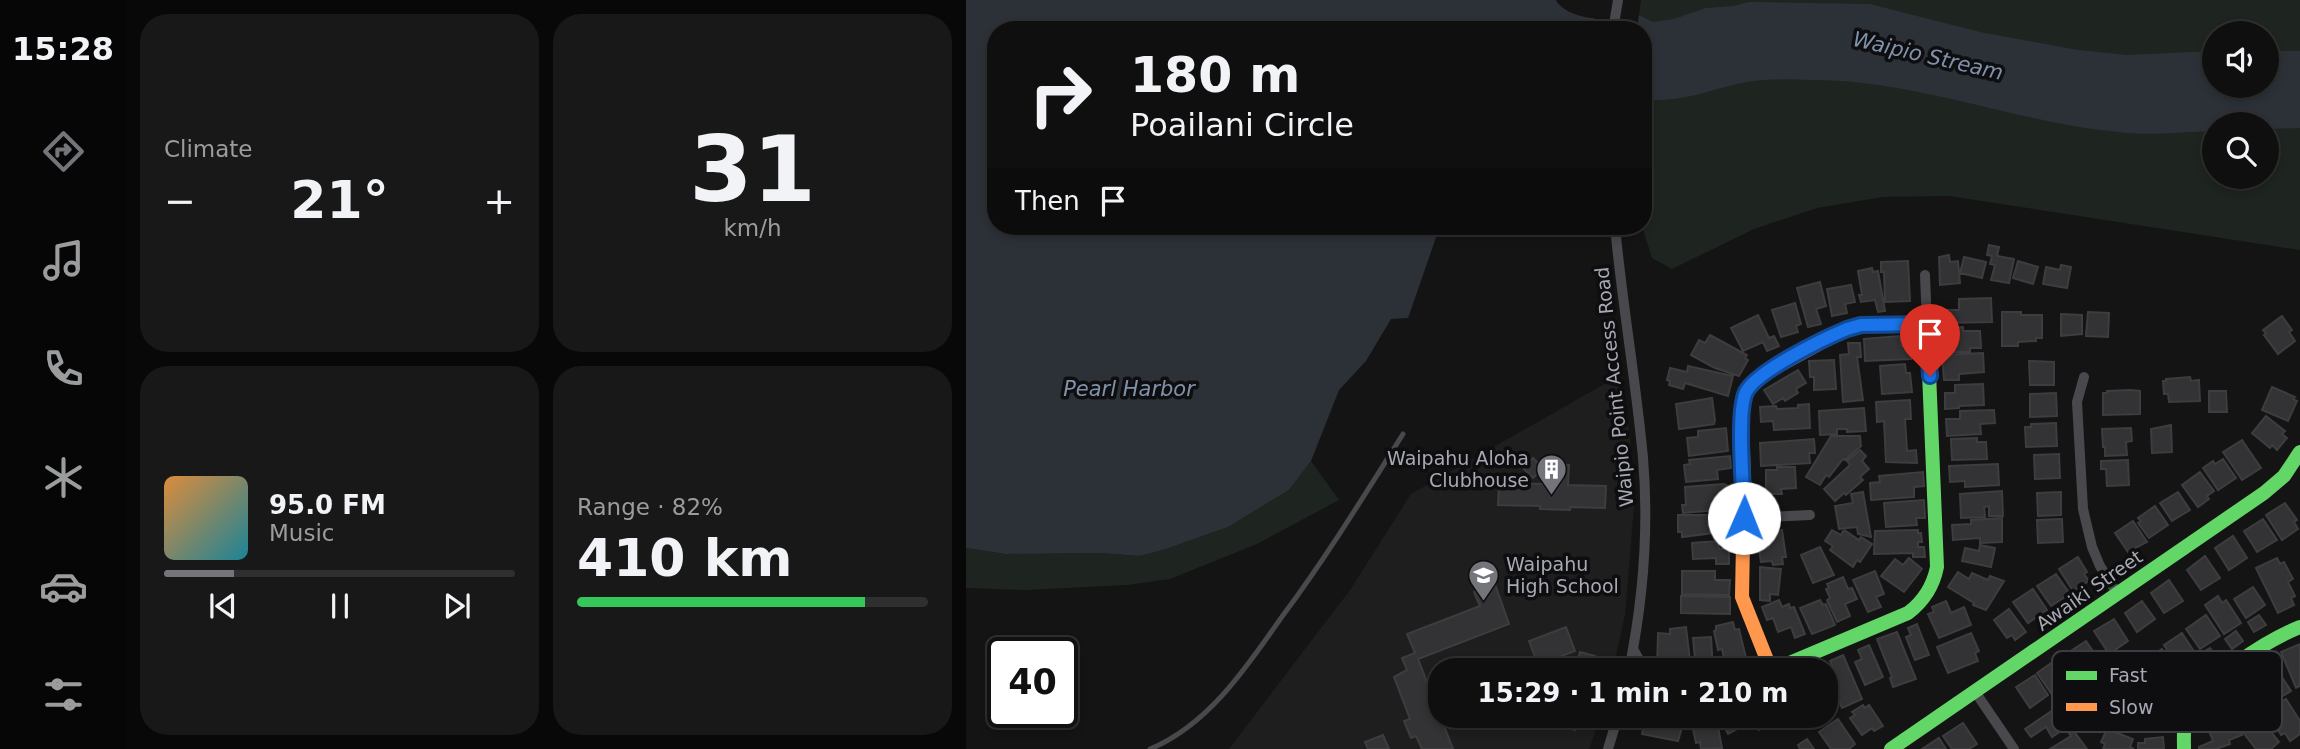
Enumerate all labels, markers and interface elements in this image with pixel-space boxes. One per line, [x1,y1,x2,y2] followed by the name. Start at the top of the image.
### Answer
[2202,21,2279,189] map controls
[2202,21,2279,98] button: sound
[1851,27,2005,85] water label: Waipio Stream
[12,30,114,68] text: 15:28
[1130,47,1300,104] text: 180 m
[1015,49,1106,140] icon: right
[1130,106,1354,144] text: Poailani Circle
[2202,112,2279,189] button: search
[689,117,816,222] text: 31
[39,127,88,176] icon: directions
[164,136,253,162] text: Climate
[290,170,389,230] text: 21°
[164,179,196,223] text: −
[483,179,515,223] text: +
[1094,182,1132,220] icon: arrive
[1015,186,1080,216] text: Then
[723,215,782,241] text: km/h
[39,236,88,285] icon: music
[1590,266,1638,508] street label: Waipio Point Access Road
[1900,304,1960,376] pin
[1911,315,1949,353] icon: arrive
[39,344,88,393] icon: phone
[1063,377,1196,401] water label: Pearl Harbor
[1387,447,1529,491] place label: Waipahu Aloha Clubhouse
[1535,452,1569,496] building icon: Waipahu Aloha Clubhouse
[39,453,88,502] icon: climate
[1707,481,1781,555] position arrow
[269,490,386,520] text: 95.0 FM
[577,494,723,520] text: Range · 82%
[269,520,334,546] text: Music
[577,528,792,588] text: 410 km
[2032,545,2146,635] street label: Awaiki Street
[1506,553,1619,597] place label: Waipahu High School
[1466,558,1500,602] school or university icon: Waipahu High School
[39,562,88,611] icon: car
[204,587,242,625] icon: previous
[321,587,359,625] icon: pause
[438,587,476,625] icon: next
[987,637,1078,728] speed limit sign: 40
[2052,651,2282,732] legend
[2109,664,2147,686] text: Fast
[39,670,88,719] icon: filters
[1478,678,1788,708] text: 15:29 · 1 min · 210 m
[2109,696,2154,718] text: Slow

